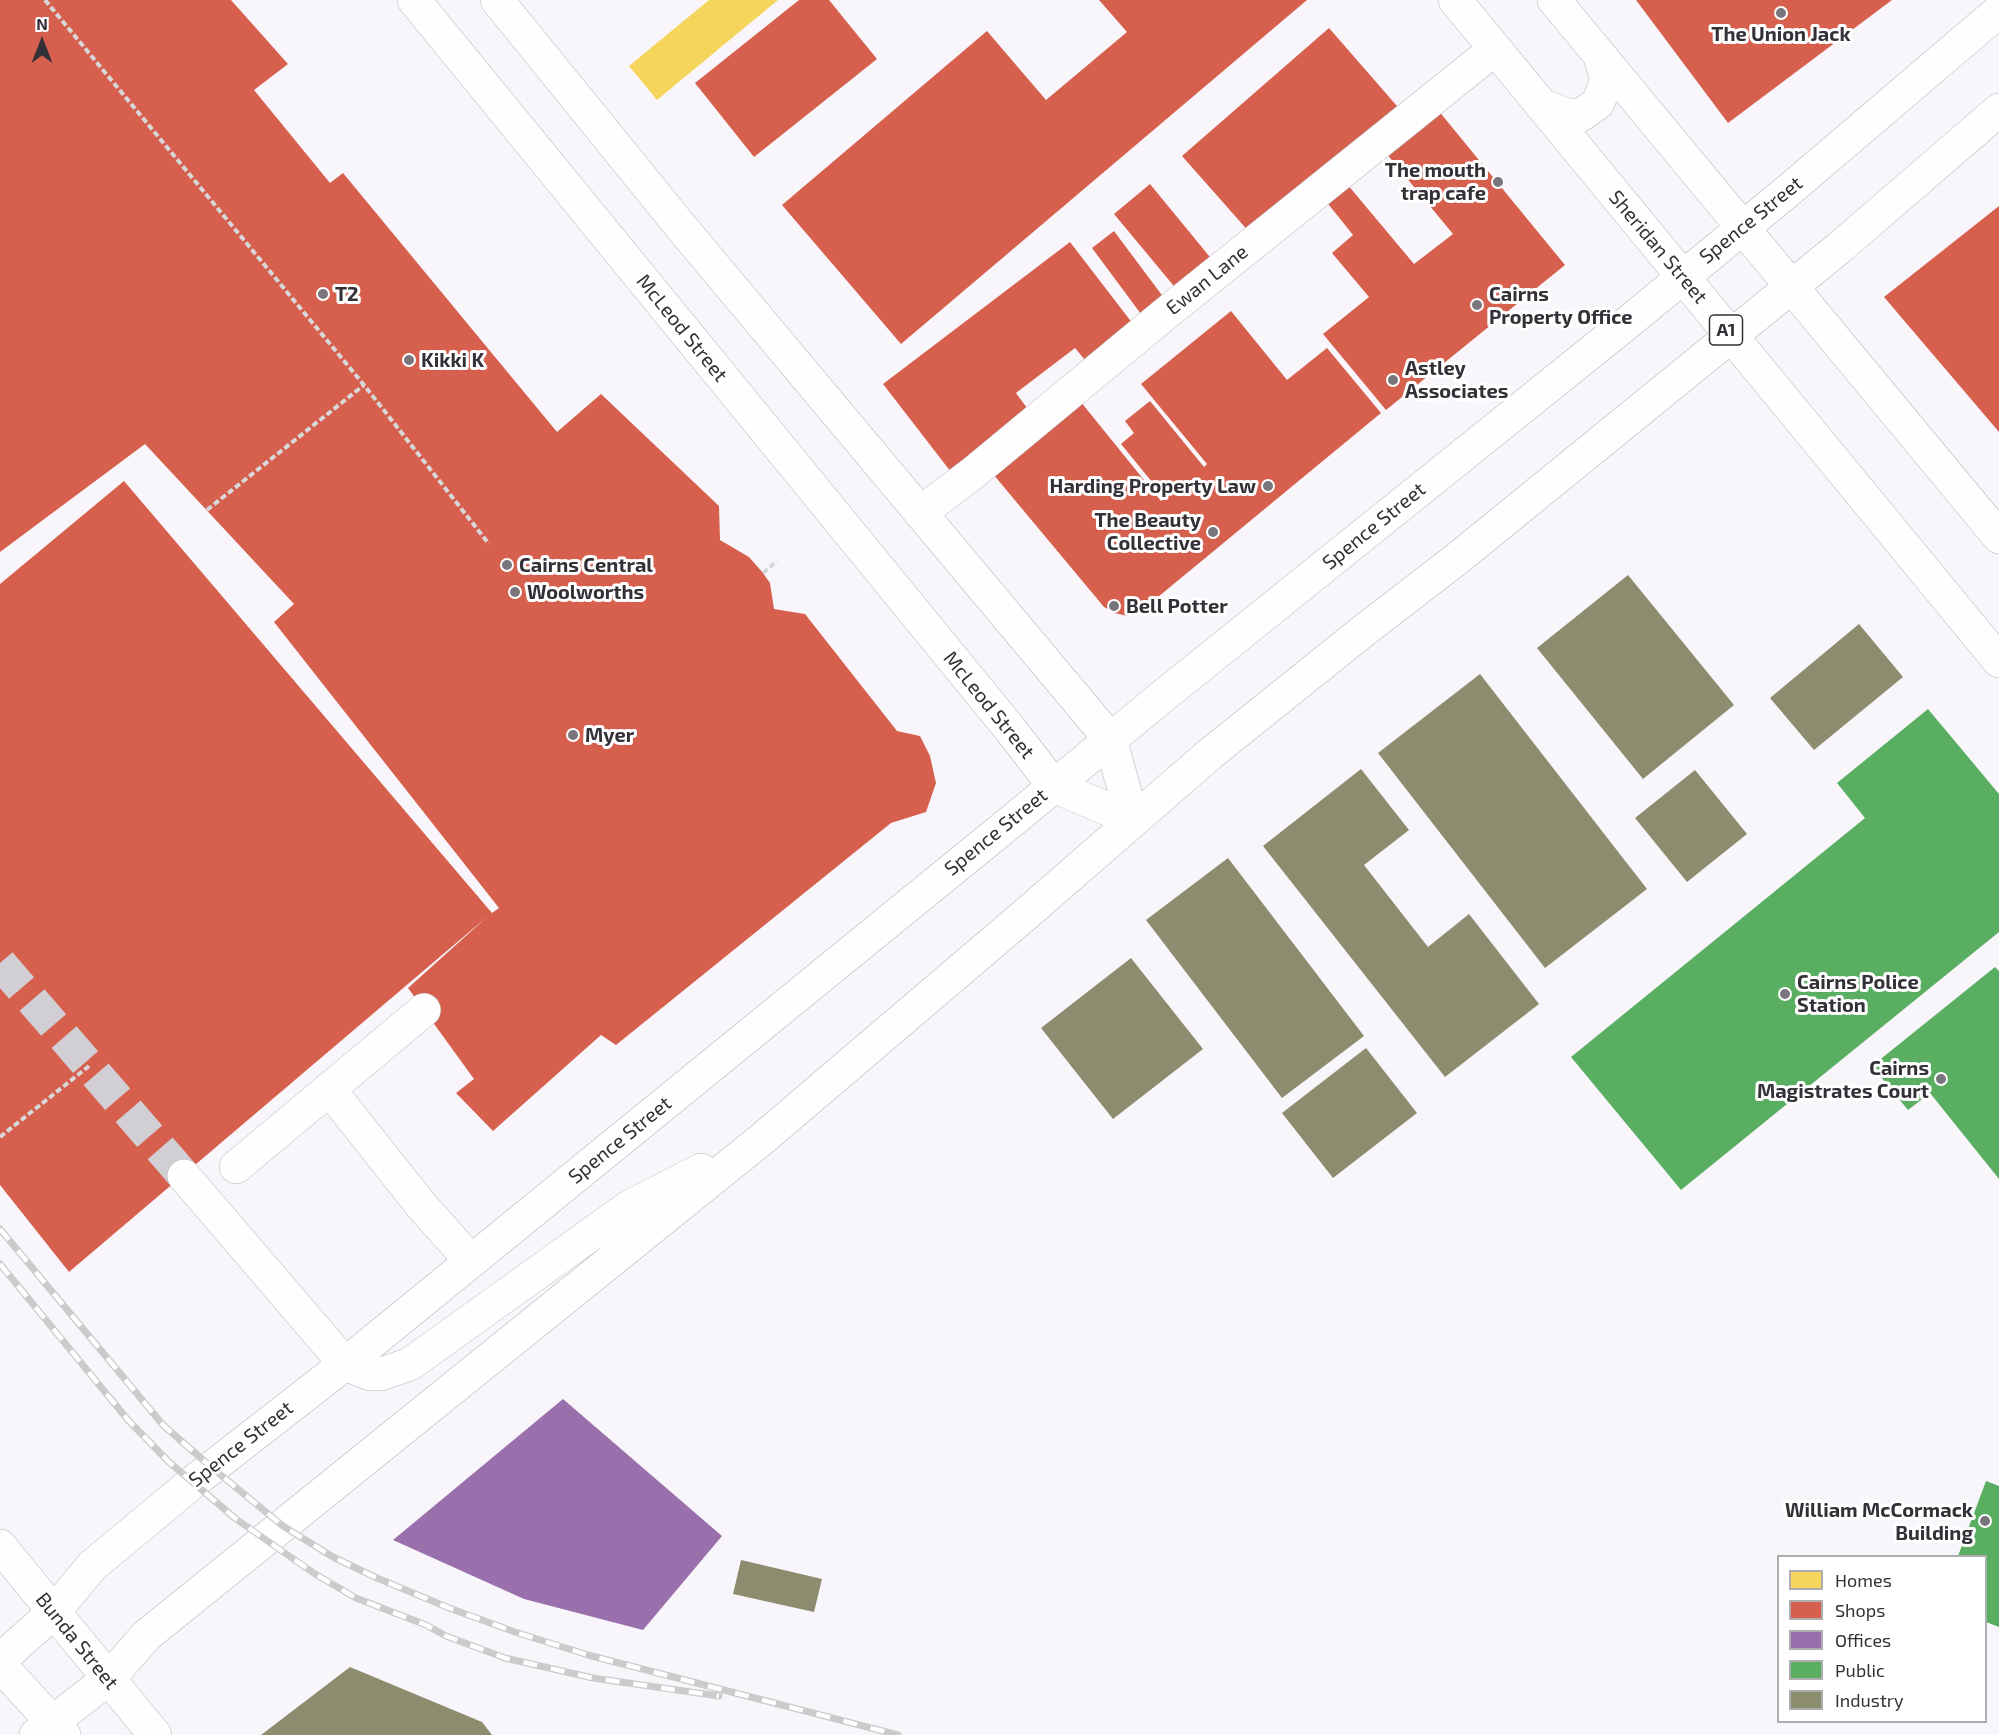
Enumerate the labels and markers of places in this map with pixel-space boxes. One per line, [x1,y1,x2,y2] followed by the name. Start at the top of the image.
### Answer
[1774,6,1788,20] marker: The Union Jack
[1711,22,1851,46] place label: The Union Jack
[1385,158,1486,205] place label: The mouth trap cafe
[1491,175,1505,189] marker: The mouth trap cafe
[335,282,359,306] place label: T2
[1489,282,1633,329] place label: Cairns Property Office
[316,287,330,301] marker: T2
[1470,298,1484,312] marker: Cairns Property Office
[421,348,484,372] place label: Kikki K
[402,353,416,367] marker: Kikki K
[1405,356,1508,403] place label: Astley Associates
[1386,373,1400,387] marker: Astley Associates
[1050,474,1256,498] place label: Harding Property Law
[1261,479,1275,493] marker: Harding Property Law
[1094,508,1201,555] place label: The Beauty Collective
[1206,525,1220,539] marker: The Beauty Collective
[519,553,653,577] place label: Cairns Central
[500,558,514,572] marker: Cairns Central
[527,580,644,604] place label: Woolworths
[508,585,522,599] marker: Woolworths
[1126,594,1228,618] place label: Bell Potter
[1107,599,1121,613] marker: Bell Potter
[585,723,634,747] place label: Myer
[566,728,580,742] marker: Myer
[1797,970,1919,1017] place label: Cairns Police Station
[1778,987,1792,1001] marker: Cairns Police Station
[1757,1056,1929,1103] place label: Cairns Magistrates Court
[1934,1072,1948,1086] marker: Cairns Magistrates Court
[1785,1498,1973,1545] place label: William McCormack Building
[1978,1514,1992,1528] marker: William McCormack Building

